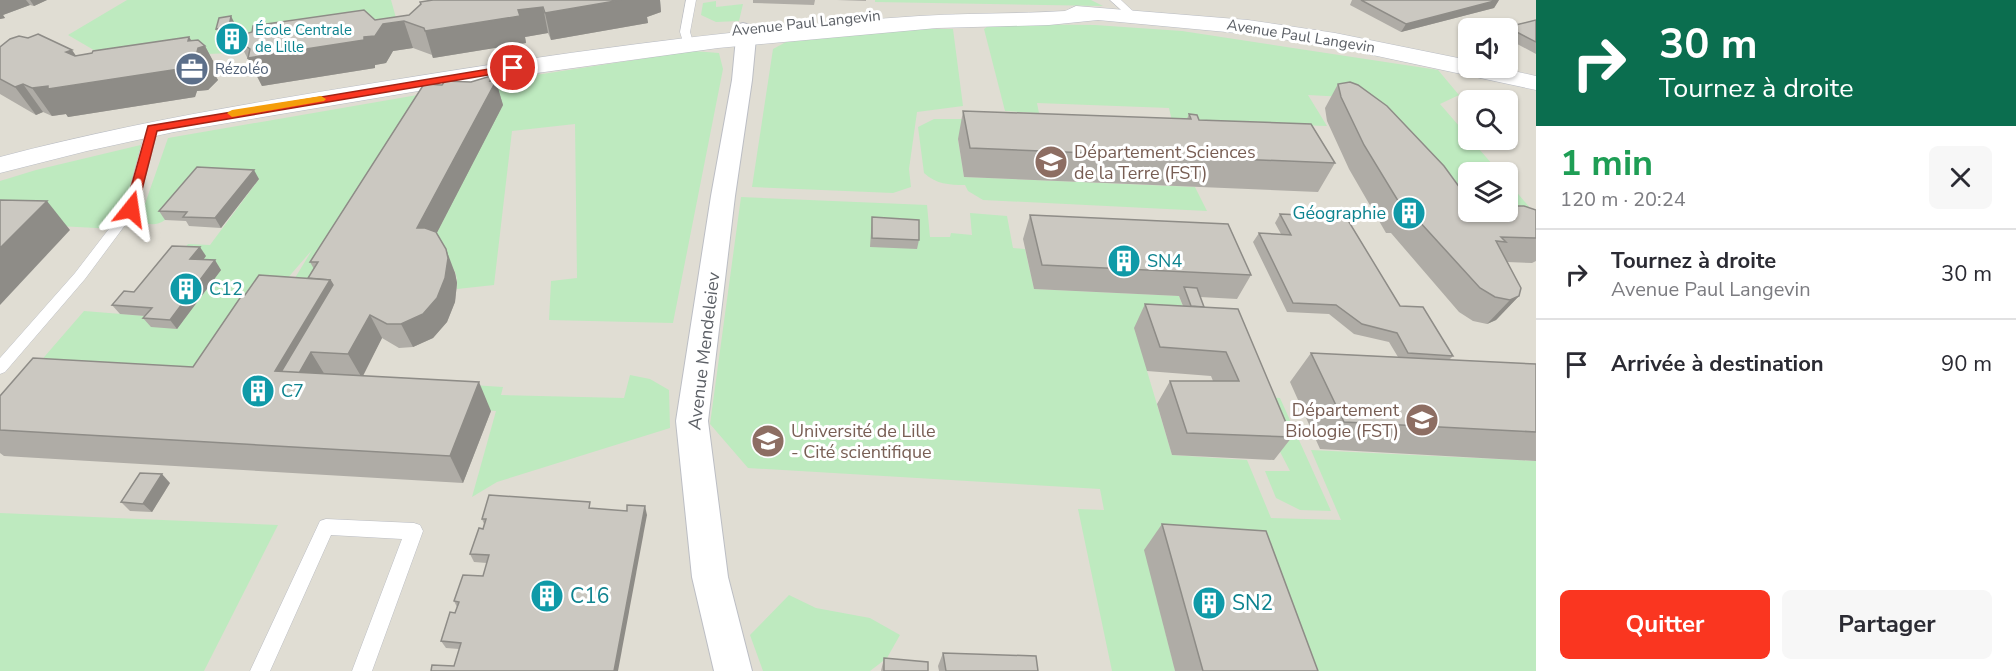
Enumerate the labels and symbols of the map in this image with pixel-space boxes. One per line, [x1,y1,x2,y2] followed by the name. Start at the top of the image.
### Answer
[731,5,881,41] street label: Avenue Paul Langevin
[1225,14,1377,58] street label: Avenue Paul Langevin
[255,20,352,57] place label: École Centrale de Lille
[214,21,250,57] building icon: École Centrale de Lille
[487,42,538,93] pin
[174,51,210,87] office icon: Rézoléo
[215,59,269,79] place label: Rézoléo
[1074,140,1256,185] place label: Département Sciences de la Terre (FST)
[1033,144,1069,180] school or university icon: Département Sciences de la Terre (FST)
[99,177,163,241] position arrow
[1391,195,1427,231] building icon: Géographie
[1292,201,1386,225] place label: Géographie
[1106,243,1142,279] building icon: SN4
[1147,249,1182,273] place label: SN4
[682,270,726,431] street label: Avenue Mendeleiev
[168,271,204,307] building icon: C12
[209,277,243,301] place label: C12
[240,373,276,409] building icon: C7
[281,379,304,403] place label: C7
[1285,398,1400,443] place label: Département Biologie (FST)
[1404,402,1440,438] school or university icon: Département Biologie (FST)
[791,419,936,464] place label: Université de Lille ‐ Cité scientifique
[750,423,786,459] school or university icon: Université de Lille ‐ Cité scientifique
[529,578,565,614] building icon: C16
[570,582,609,610] place label: C16
[1191,585,1227,621] building icon: SN2
[1232,589,1273,617] place label: SN2

